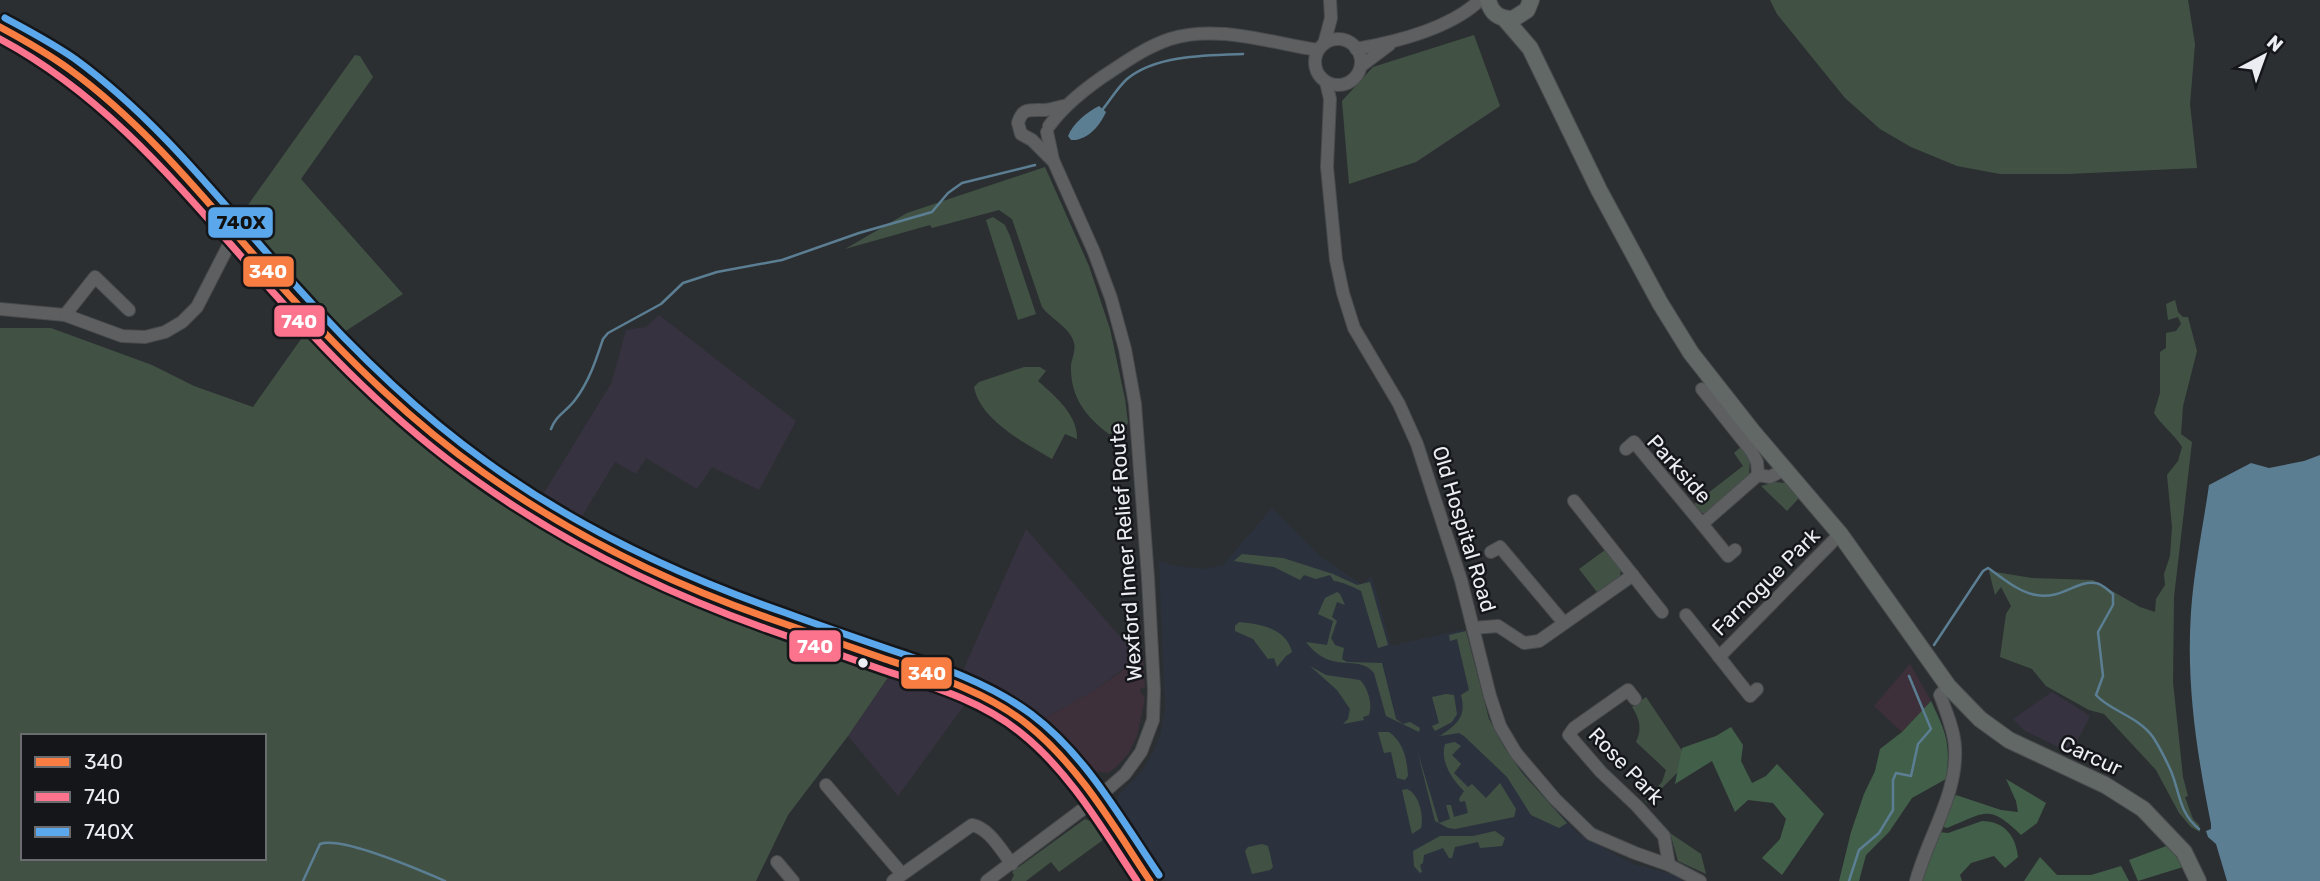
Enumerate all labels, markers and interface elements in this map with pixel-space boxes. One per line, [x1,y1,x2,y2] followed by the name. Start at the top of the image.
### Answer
[2229,21,2299,91] north arrow
[2262,30,2288,57] text: N
[207,206,274,239] line badge: 740X
[216,211,266,234] text: 740X
[242,255,295,288] line badge: 340
[249,260,287,283] text: 340
[273,304,326,338] line badge: 740
[281,310,317,333] text: 740
[1104,422,1147,682] street label: Wexford Inner Relief Route
[1642,429,1717,508] street label: Parkside
[1427,443,1502,615] street label: Old Hospital Road
[1707,523,1825,641] street label: Farnogue Park
[788,629,842,663] line badge: 740
[797,635,833,658] text: 740
[856,656,870,670] unlabelled marker
[900,656,953,690] line badge: 340
[908,662,946,685] text: 340
[1584,722,1669,809] street label: Rose Park
[2056,730,2126,781] street label: Carcur
[21,734,266,860] legend
[84,749,123,774] text: 340
[84,784,120,809] text: 740
[84,819,134,844] text: 740X

